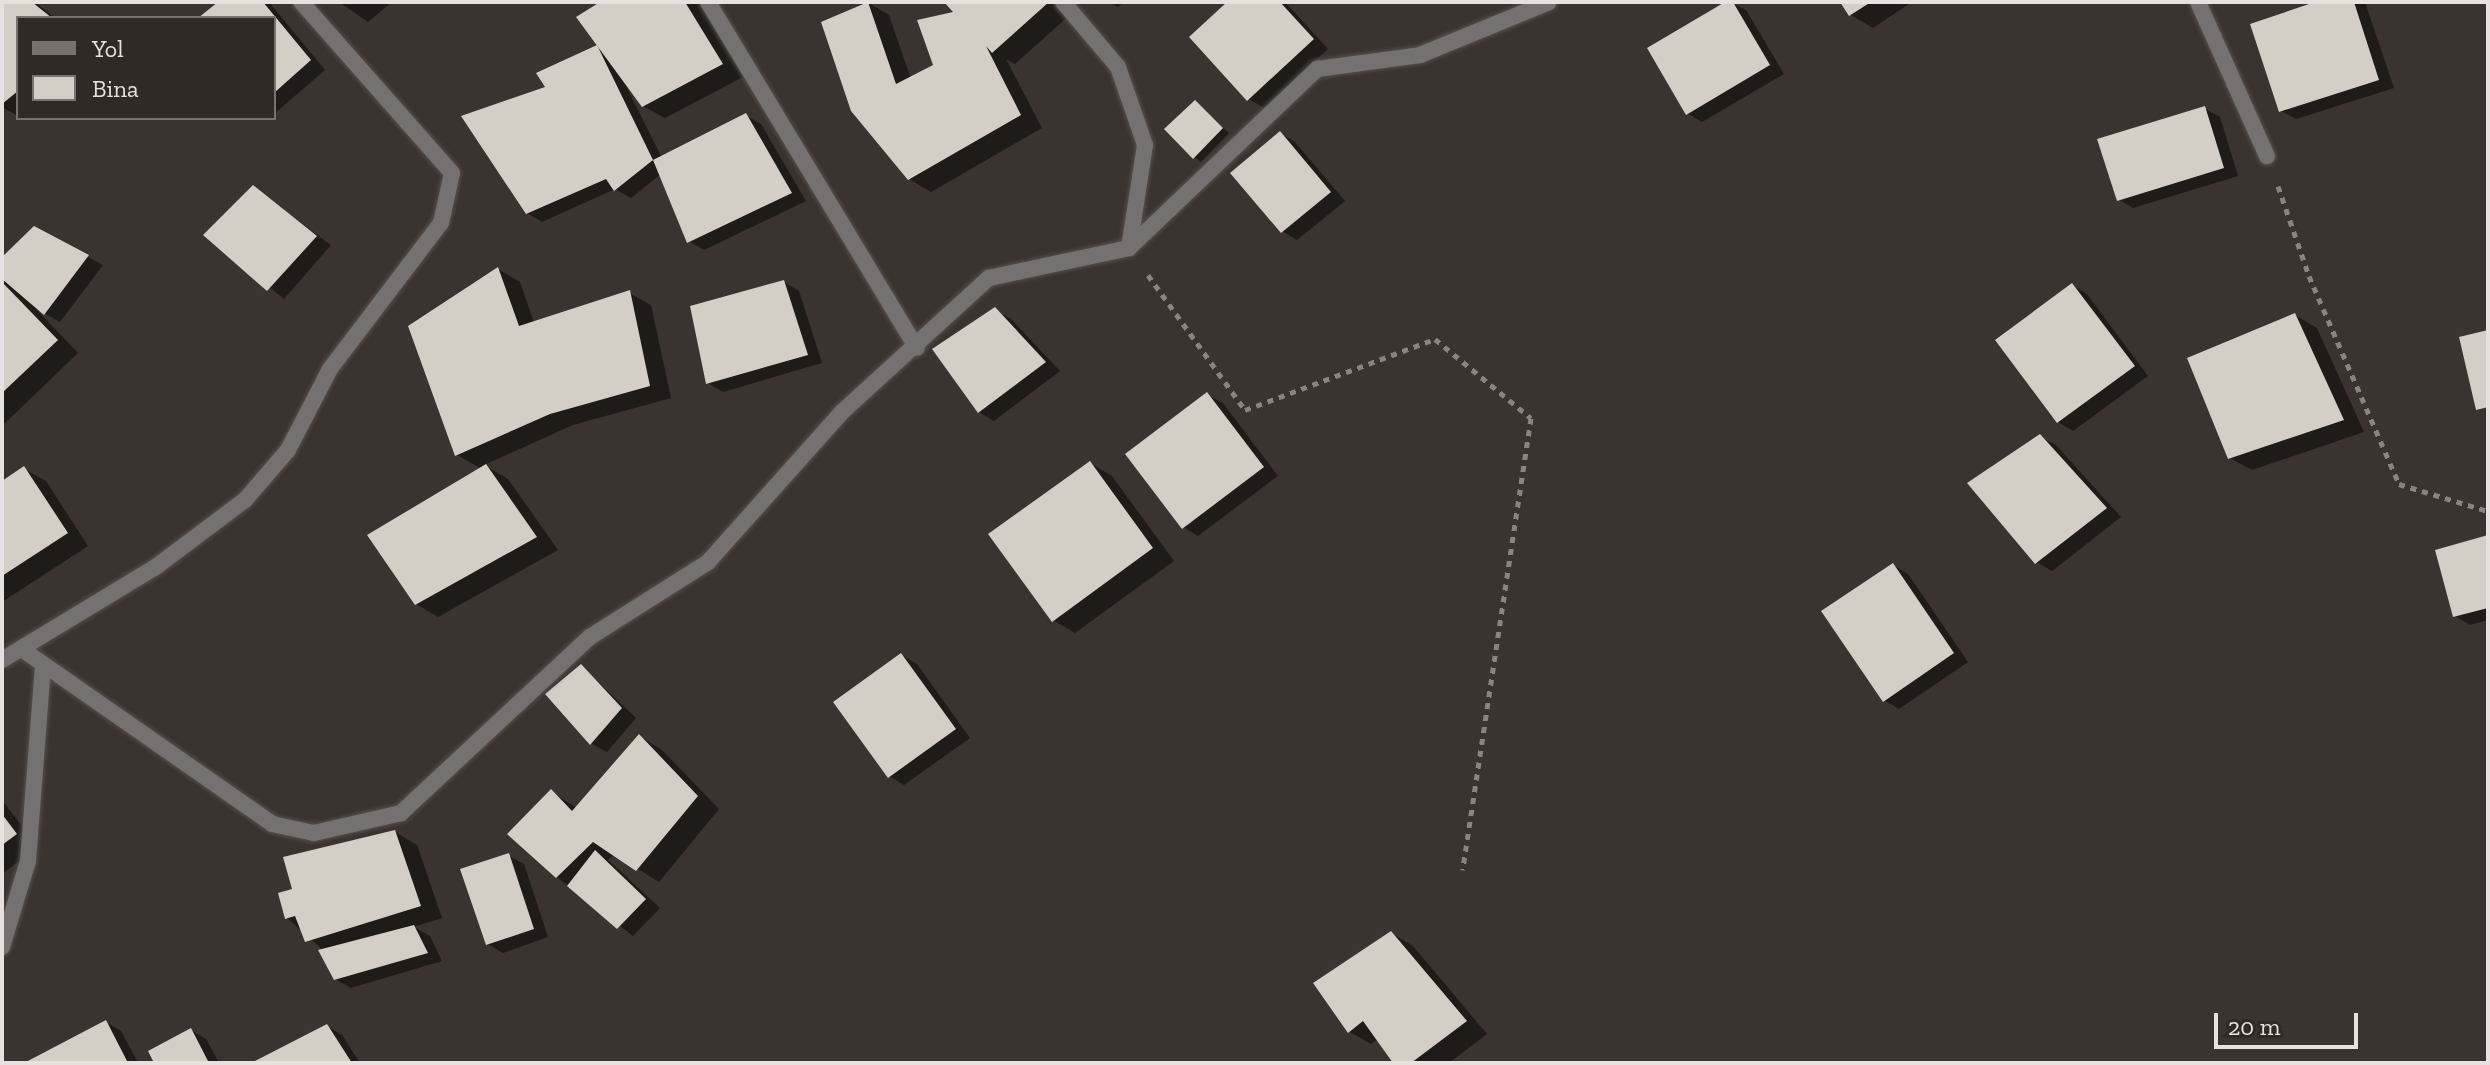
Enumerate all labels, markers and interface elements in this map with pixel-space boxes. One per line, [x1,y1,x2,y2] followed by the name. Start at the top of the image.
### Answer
[16,16,276,120] legend
[92,34,124,63] text: Yol
[92,74,139,103] text: Bina
[2218,997,2362,1047] scale bar
[2228,1012,2280,1041] text: 20 m

